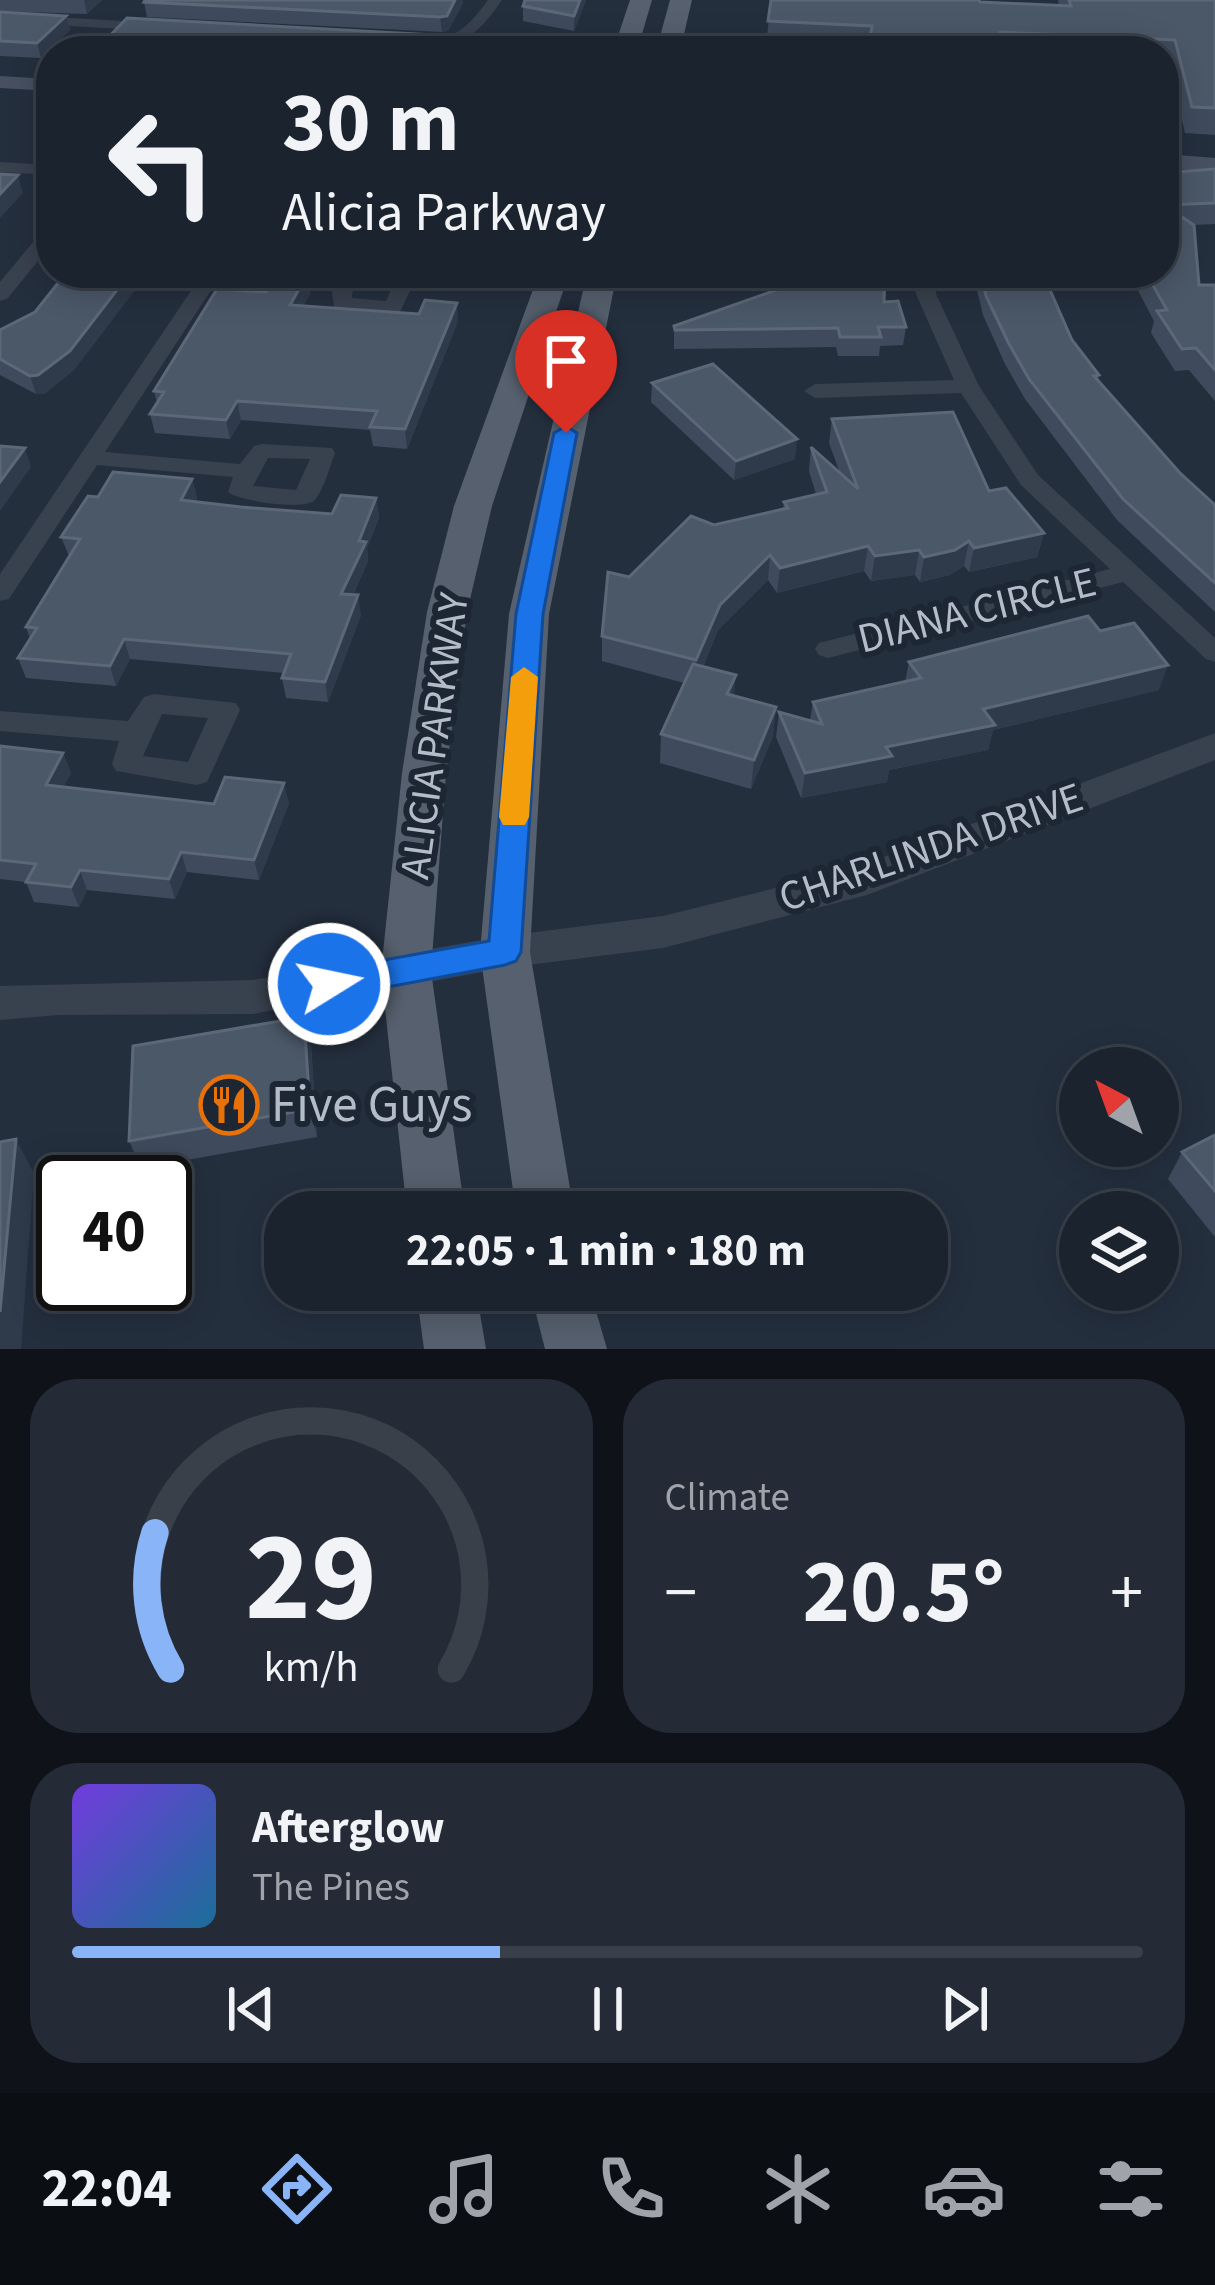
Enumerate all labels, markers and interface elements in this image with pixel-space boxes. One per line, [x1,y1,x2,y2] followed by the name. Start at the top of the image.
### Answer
[282,64,460,184] text: 30 m
[84,84,240,240] icon: left
[282,175,606,252] text: Alicia Parkway
[515,310,617,433] pin
[533,328,599,394] icon: arrive
[852,552,1102,670] street label: DIANA CIRCLE
[385,588,485,883] street label: ALICIA PARKWAY
[771,768,1091,928] street label: CHARLINDA DRIVE
[266,921,392,1047] position arrow
[1059,1047,1179,1167] north arrow
[1059,1047,1179,1311] map controls
[271,1069,472,1141] place label: Five Guys
[198,1074,260,1136] restaurant icon: Five Guys
[36,1155,192,1311] speed limit sign: 40
[1059,1191,1179,1311] button: layers
[406,1219,806,1283] text: 22:05 · 1 min · 180 m
[665,1470,790,1526] text: Climate
[245,1490,377,1668] text: 29
[803,1529,1005,1657] text: 20.5°
[665,1546,697,1640] text: −
[1110,1546,1143,1640] text: +
[264,1637,359,1698] text: km/h
[252,1796,445,1860] text: Afterglow
[252,1860,410,1916] text: The Pines
[218,1976,284,2042] icon: previous
[575,1976,641,2042] icon: pause
[932,1976,998,2042] icon: next
[255,2147,339,2231] icon: directions
[422,2147,506,2231] icon: music
[589,2147,673,2231] icon: phone
[756,2147,840,2231] icon: climate
[922,2147,1006,2231] icon: car
[1089,2147,1173,2231] icon: filters
[41,2151,172,2228] text: 22:04

